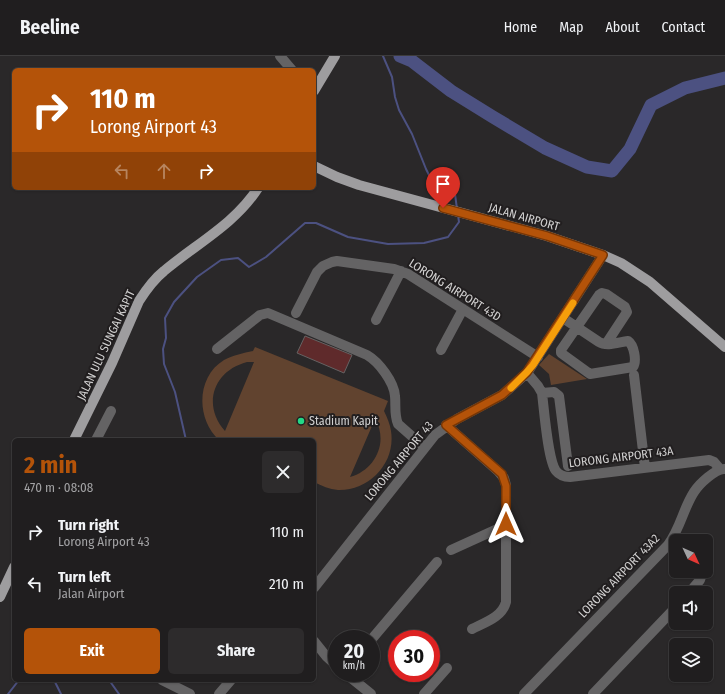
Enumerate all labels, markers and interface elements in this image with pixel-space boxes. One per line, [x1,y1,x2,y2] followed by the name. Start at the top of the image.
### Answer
[20,16,80,39] text: Beeline
[504,19,537,36] text: Home
[559,19,583,36] text: Map
[605,19,640,36] text: About
[662,19,705,36] text: Contact
[90,82,156,115] text: 110 m
[24,84,76,136] icon: right
[90,116,217,138] text: Lorong Airport 43
[111,160,133,182] icon: left
[153,160,175,182] icon: ahead
[195,160,217,182] icon: right
[426,167,460,208] pin
[432,173,454,195] icon: arrive
[487,200,561,234] street label: JALAN AIRPORT
[406,256,504,324] street label: LORONG AIRPORT 43D
[74,287,138,403] street label: JALAN ULU SUNGAI KAPIT
[309,414,378,428] place label: Stadium Kapit
[296,416,306,426] marker: Stadium Kapit
[362,419,436,503] street label: LORONG AIRPORT 43
[568,444,675,470] street label: LORONG AIRPORT 43A
[24,451,77,479] text: 2 min
[262,451,304,493] button: close
[24,480,93,495] text: 470 m · 08:08
[485,503,527,545] position arrow
[58,516,119,534] text: Turn right
[24,521,46,543] icon: right
[270,523,304,541] text: 110 m
[576,531,662,621] street label: LORONG AIRPORT 43A2
[58,534,150,549] text: Lorong Airport 43
[669,534,713,578] north arrow
[669,534,713,682] map controls
[58,568,111,586] text: Turn left
[24,573,46,595] icon: left
[269,575,304,593] text: 210 m
[58,586,125,601] text: Jalan Airport
[669,586,713,630] button: sound
[24,628,160,674] button: Exit
[168,628,304,674] button: Share
[388,630,440,682] speed limit sign: 30
[669,638,713,682] button: layers
[344,639,364,663] text: 20
[343,660,365,672] text: km/h

